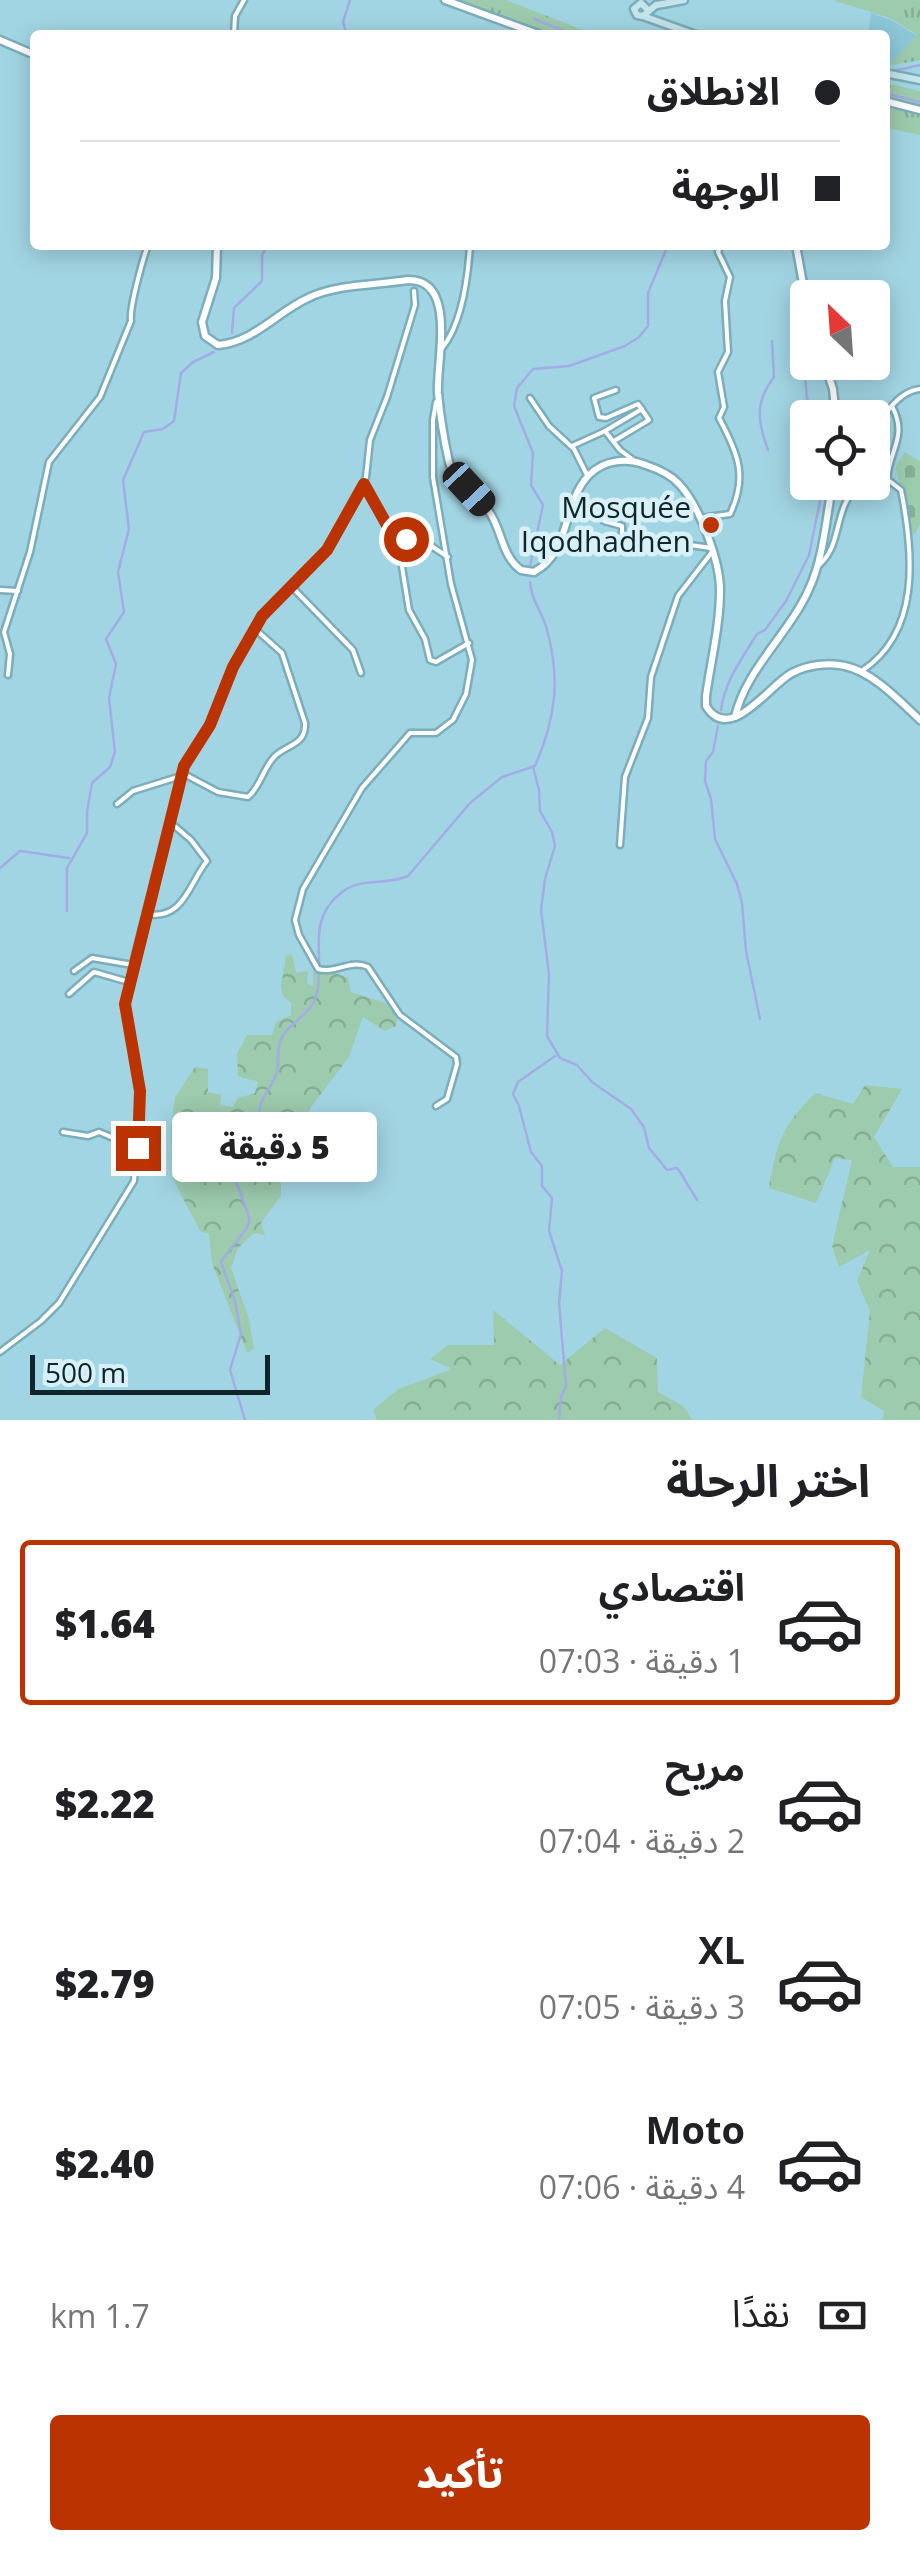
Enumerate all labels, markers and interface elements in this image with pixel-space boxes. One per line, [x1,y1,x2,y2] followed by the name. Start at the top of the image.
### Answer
[647,64,780,116] text: الانطلاق
[672,160,780,212] text: الوجهة
[790,280,890,380] north arrow
[790,280,890,500] map controls
[790,400,890,500] button: locate
[438,457,500,521] car
[521,486,691,561] place label: Mosquée Iqodhadhen
[700,514,722,536] marker: Mosquée Iqodhadhen
[384,517,429,562] route start
[173,1113,378,1183] callout: 5 دقيقة
[219,1125,330,1168] text: 5 دقيقة
[116,1126,161,1171] route end
[30,1350,270,1394] scale bar
[45,1353,126,1391] text: 500 m
[666,1449,870,1510] text: اختر الرحلة
[599,1560,745,1612] text: اقتصادي
[775,1578,865,1668] icon: car
[55,1597,155,1649] text: $1.64
[539,1639,745,1682] text: 1 دقيقة · 07:03
[665,1740,745,1792] text: مريح
[775,1758,865,1848] icon: car
[55,1777,155,1829] text: $2.22
[539,1819,745,1862] text: 2 دقيقة · 07:04
[698,1923,745,1975] text: XL
[775,1938,865,2028] icon: car
[55,1957,155,2009] text: $2.79
[539,1985,745,2028] text: 3 دقيقة · 07:05
[646,2103,745,2155] text: Moto
[775,2118,865,2208] icon: car
[55,2137,155,2189] text: $2.40
[539,2165,745,2208] text: 4 دقيقة · 07:06
[732,2286,790,2338] text: نقدًا
[815,2288,870,2343] icon: cash
[50,2294,150,2337] text: 1.7 km
[50,2415,870,2530] button: تأكيد

